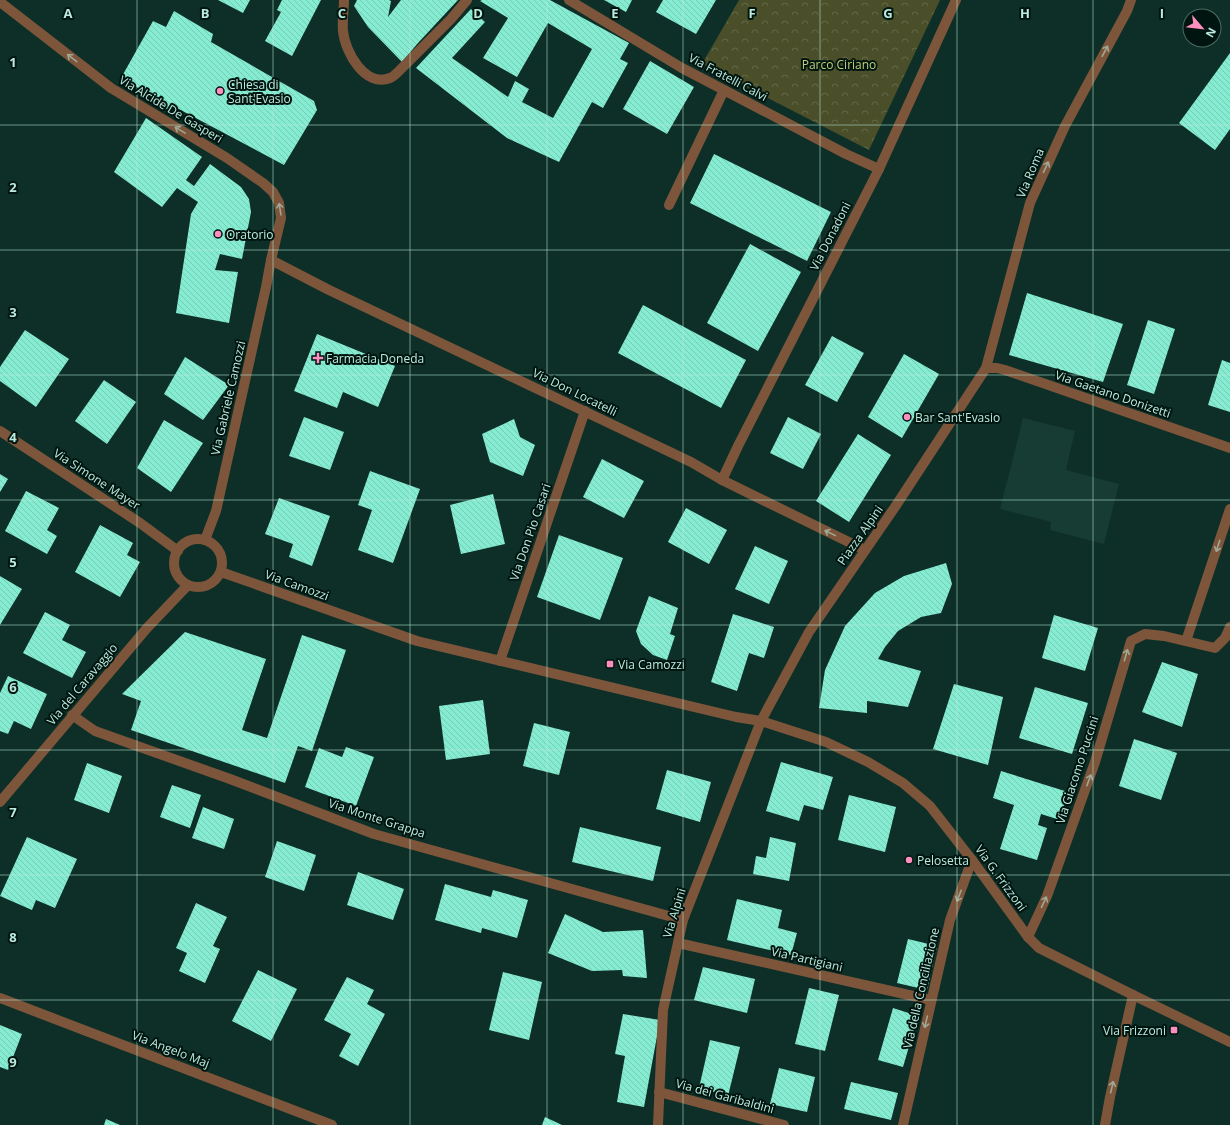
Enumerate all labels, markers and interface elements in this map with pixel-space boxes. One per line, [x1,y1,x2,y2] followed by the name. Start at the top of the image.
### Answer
[64,4,73,22] text: A
[201,4,210,22] text: B
[338,4,346,22] text: C
[473,4,483,22] text: D
[611,4,619,22] text: E
[748,4,756,22] text: F
[883,4,893,22] text: G
[1020,4,1030,22] text: H
[1160,4,1164,22] text: I
[1182,8,1222,48] north arrow
[1203,25,1220,40] text: N
[1102,46,1109,58] one-way arrow
[685,49,771,105] street label: Via Fratelli Calvi
[9,53,17,71] text: 1
[67,54,78,62] one-way arrow
[802,56,876,73] park label: Parco Ciriano
[116,71,226,147] street label: Via Alcide De Gasperi
[228,76,291,107] place label: Chiesa di Sant'Evasio
[215,86,225,96] marker: Chiesa di Sant'Evasio
[174,126,186,134] one-way arrow
[1012,146,1048,200] street label: Via Roma
[1043,162,1050,174] one-way arrow
[9,178,17,196] text: 2
[805,199,855,273] street label: Via Donadoni
[275,203,283,216] one-way arrow
[226,226,274,243] place label: Oratorio
[213,229,223,239] marker: Oratorio
[9,303,17,321] text: 3
[207,339,249,457] street label: Via Gabriele Camozzi
[326,350,424,367] place label: Farmacia Doneda
[313,353,323,363] marker: Farmacia Doneda
[530,364,620,420] street label: Via Don Locatelli
[1053,366,1173,422] street label: Via Gaetano Donizetti
[915,409,1000,426] place label: Bar Sant'Evasio
[902,412,912,422] marker: Bar Sant'Evasio
[9,428,17,446] text: 4
[50,445,144,513] street label: Via Simone Mayer
[505,481,555,583] street label: Via Don Pio Casari
[833,502,887,568] street label: Piazza Alpini
[824,529,836,536] one-way arrow
[1214,540,1221,553] one-way arrow
[9,553,17,571] text: 5
[263,566,331,604] street label: Via Camozzi
[43,639,121,729] street label: Via del Caravaggio
[1123,649,1130,662] one-way arrow
[618,656,685,673] place label: Via Camozzi
[605,659,615,669] marker: Via Camozzi
[9,678,17,696] text: 6
[1052,714,1102,826] street label: Via Giacomo Puccini
[1085,774,1093,786] one-way arrow
[326,794,428,842] street label: Via Monte Grappa
[9,803,17,821] text: 7
[971,841,1031,915] street label: Via G. Frizzoni
[917,852,969,869] place label: Pelosetta
[904,855,914,865] marker: Pelosetta
[658,886,690,940] street label: Via Alpini
[954,890,962,902] one-way arrow
[1041,896,1048,908] one-way arrow
[899,926,943,1050] street label: Via della Conciliazione
[9,928,17,946] text: 8
[770,943,844,975] street label: Via Partigiani
[922,1015,930,1028] one-way arrow
[1103,1022,1166,1039] place label: Via Frizzoni
[1169,1025,1179,1035] marker: Via Frizzoni
[130,1026,212,1072] street label: Via Angelo Maj
[9,1053,17,1071] text: 9
[674,1075,776,1117] street label: Via dei Garibaldini
[1108,1081,1116,1094] one-way arrow

